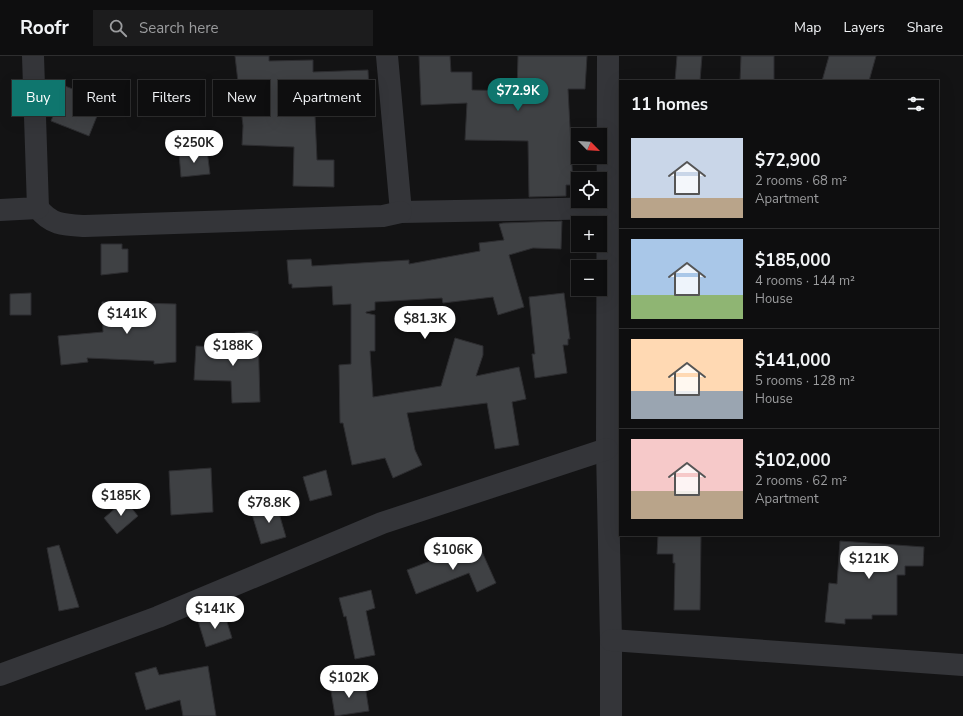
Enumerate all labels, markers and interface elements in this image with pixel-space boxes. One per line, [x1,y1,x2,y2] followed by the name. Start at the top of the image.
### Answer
[93,10,373,46] search box
[20,15,69,41] text: Roofr
[107,17,129,39] icon: search
[139,18,218,38] text: Search here
[794,18,821,37] text: Map
[843,18,885,37] text: Layers
[907,18,943,37] text: Share
[485,78,551,112] pin: $72.9K
[12,80,65,116] chip: Buy
[73,80,130,116] chip: Rent
[138,80,205,116] chip: Filters
[213,80,270,116] chip: New
[278,80,375,116] chip: Apartment
[496,82,540,100] text: $72.9K
[631,93,708,116] text: 11 homes
[905,93,927,115] icon: filters
[571,128,607,164] north arrow
[571,128,607,296] map controls
[166,130,222,164] pin: $250K
[174,134,214,152] text: $250K
[755,149,820,172] text: $72,900
[663,154,711,202] icon: home
[571,172,607,208] button: locate
[755,172,847,190] text: 2 rooms · 68 m²
[755,190,818,208] text: Apartment
[571,216,607,252] button: +
[755,249,831,272] text: $185,000
[663,255,711,303] icon: home
[571,260,607,296] button: −
[755,272,855,290] text: 4 rooms · 144 m²
[755,290,793,308] text: House
[99,301,155,335] pin: $141K
[107,305,147,323] text: $141K
[392,306,458,340] pin: $81.3K
[403,310,447,328] text: $81.3K
[205,333,261,367] pin: $188K
[213,337,253,355] text: $188K
[755,349,831,372] text: $141,000
[663,355,711,403] icon: home
[755,372,855,390] text: 5 rooms · 128 m²
[755,390,793,408] text: House
[755,449,831,472] text: $102,000
[663,455,711,503] icon: home
[755,472,847,490] text: 2 rooms · 62 m²
[93,483,149,517] pin: $185K
[101,487,141,505] text: $185K
[236,490,302,524] pin: $78.8K
[755,490,818,508] text: Apartment
[247,494,291,512] text: $78.8K
[425,537,481,571] pin: $106K
[433,541,473,559] text: $106K
[841,546,897,580] pin: $121K
[849,550,889,568] text: $121K
[187,596,243,630] pin: $141K
[195,600,235,618] text: $141K
[321,665,377,699] pin: $102K
[329,669,369,687] text: $102K

